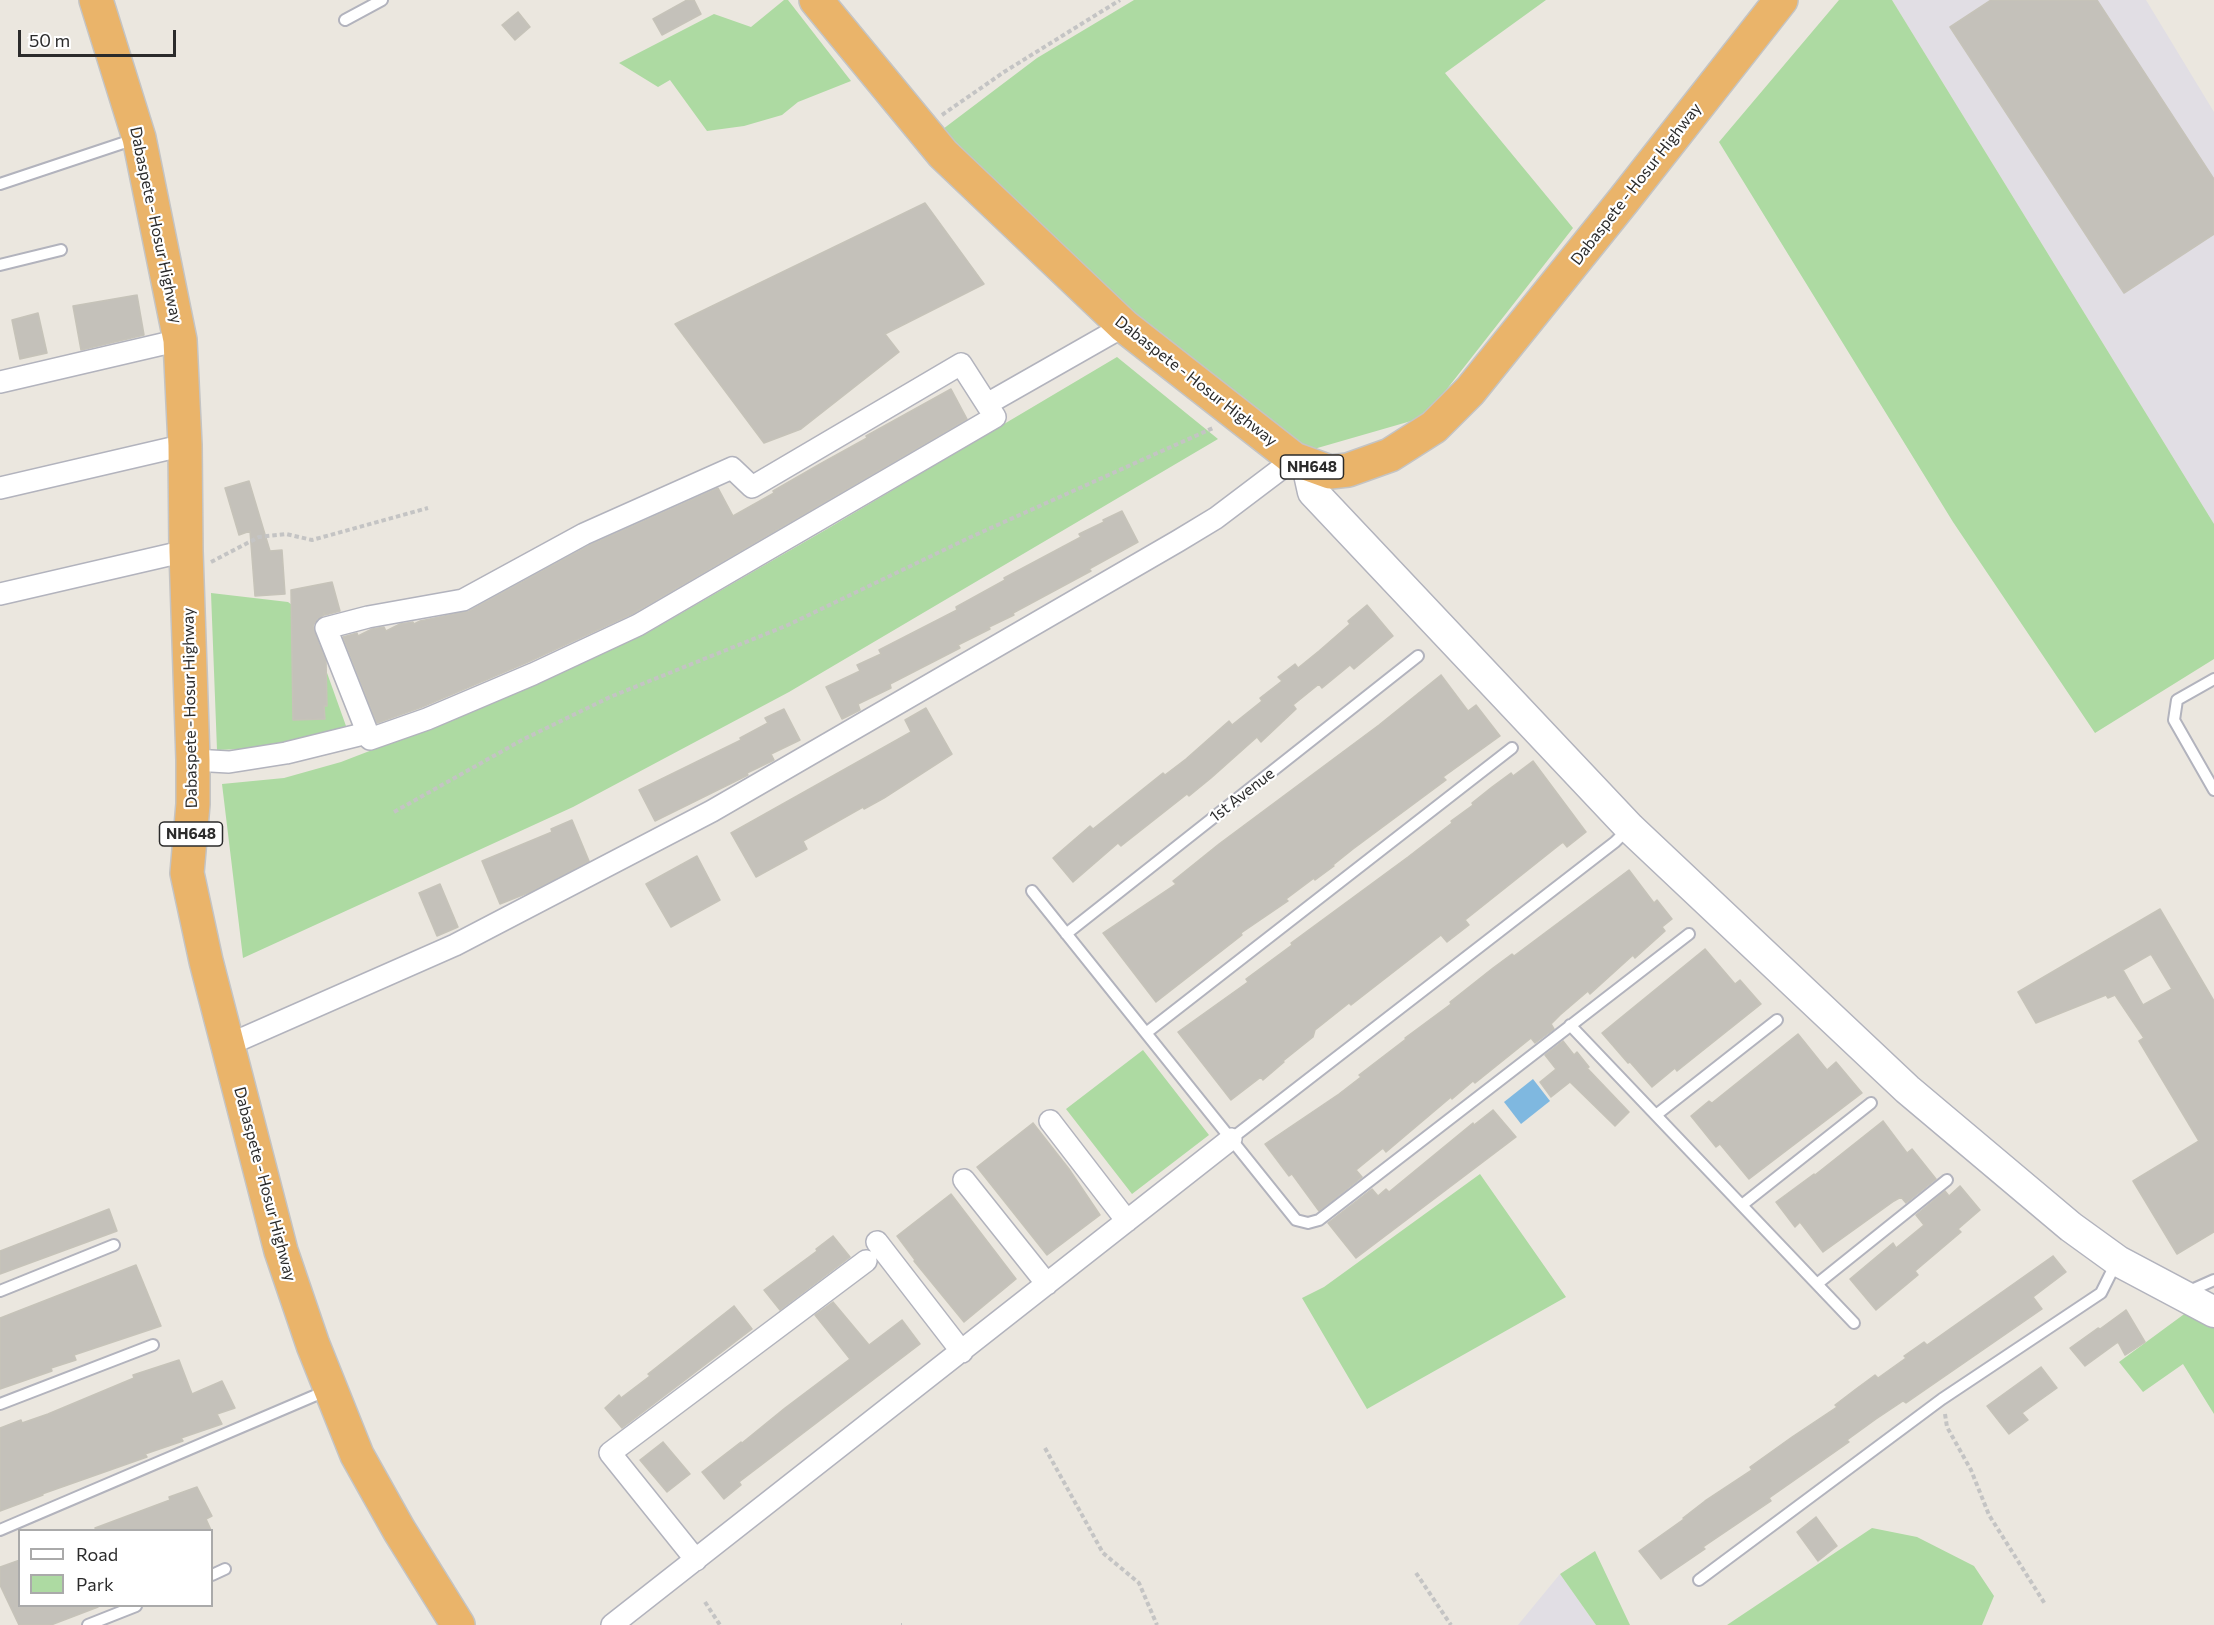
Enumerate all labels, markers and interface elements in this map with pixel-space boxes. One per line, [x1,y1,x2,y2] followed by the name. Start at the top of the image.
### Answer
[21,18,178,56] scale bar
[29,29,70,51] text: 50 m
[1567,99,1705,269] street label: Dabaspete - Hosur Highway
[126,125,186,325] street label: Dabaspete - Hosur Highway
[1111,312,1281,450] street label: Dabaspete - Hosur Highway
[1280,455,1344,479] road number: NH648
[179,607,201,809] street label: Dabaspete - Hosur Highway
[1206,764,1278,826] street label: 1st Avenue
[160,822,222,846] road number: NH648
[230,1085,300,1283] street label: Dabaspete - Hosur Highway
[18,1529,213,1607] legend
[76,1543,118,1565] text: Road
[76,1573,114,1595] text: Park

